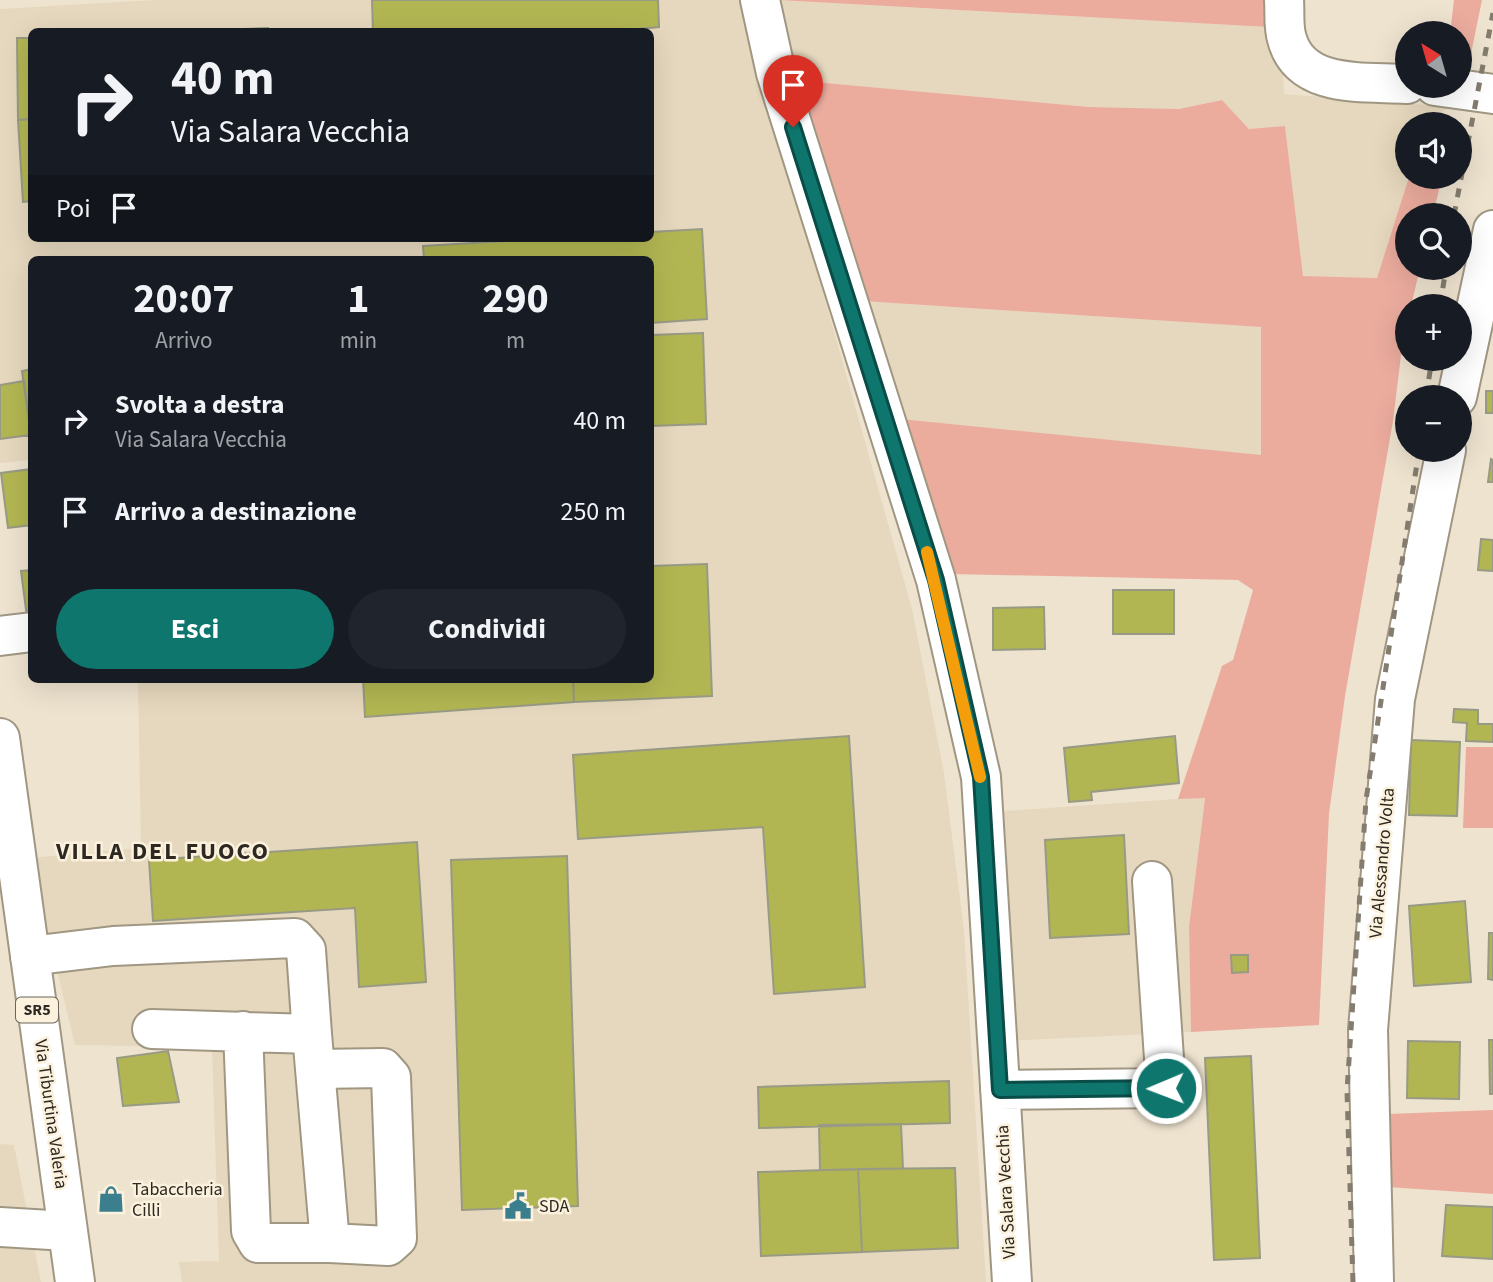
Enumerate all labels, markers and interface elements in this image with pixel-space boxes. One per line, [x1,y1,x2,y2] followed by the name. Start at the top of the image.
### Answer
[1395,21,1472,98] north arrow
[1395,21,1472,462] map controls
[171,44,275,114] text: 40 m
[763,55,823,127] pin
[56,56,147,147] icon: right
[774,66,812,104] icon: arrive
[171,109,410,155] text: Via Salara Vecchia
[1395,112,1472,189] button: sound
[105,189,143,227] icon: arrive
[56,190,91,227] text: Poi
[1395,203,1472,280] button: search
[133,269,235,329] text: 20:07
[347,269,369,329] text: 1
[482,269,549,329] text: 290
[1395,294,1472,371] button: +
[155,324,212,357] text: Arrivo
[340,324,377,357] text: min
[506,324,525,357] text: m
[1395,385,1472,462] button: −
[115,386,285,423] text: Svolta a destra
[56,402,94,440] icon: right
[573,402,626,439] text: 40 m
[115,423,287,456] text: Via Salara Vecchia
[56,493,94,531] icon: arrive
[115,493,357,530] text: Arrivo a destinazione
[560,493,626,530] text: 250 m
[56,589,334,669] button: Esci
[348,589,626,669] button: Condividi
[1363,787,1401,939] street label: Via Alessandro Volta
[55,834,270,869] district label: VILLA DEL FUOCO
[16,998,58,1022] road number: SR5
[28,1038,74,1190] street label: Via Tiburtina Valeria
[1129,1051,1203,1125] position arrow
[990,1124,1022,1260] street label: Via Salara Vecchia
[132,1177,223,1223] place label: Tabaccheria Cilli
[96,1184,126,1214] shop icon: Tabaccheria Cilli
[503,1191,533,1221] public building icon: SDA
[539,1194,570,1219] place label: SDA

